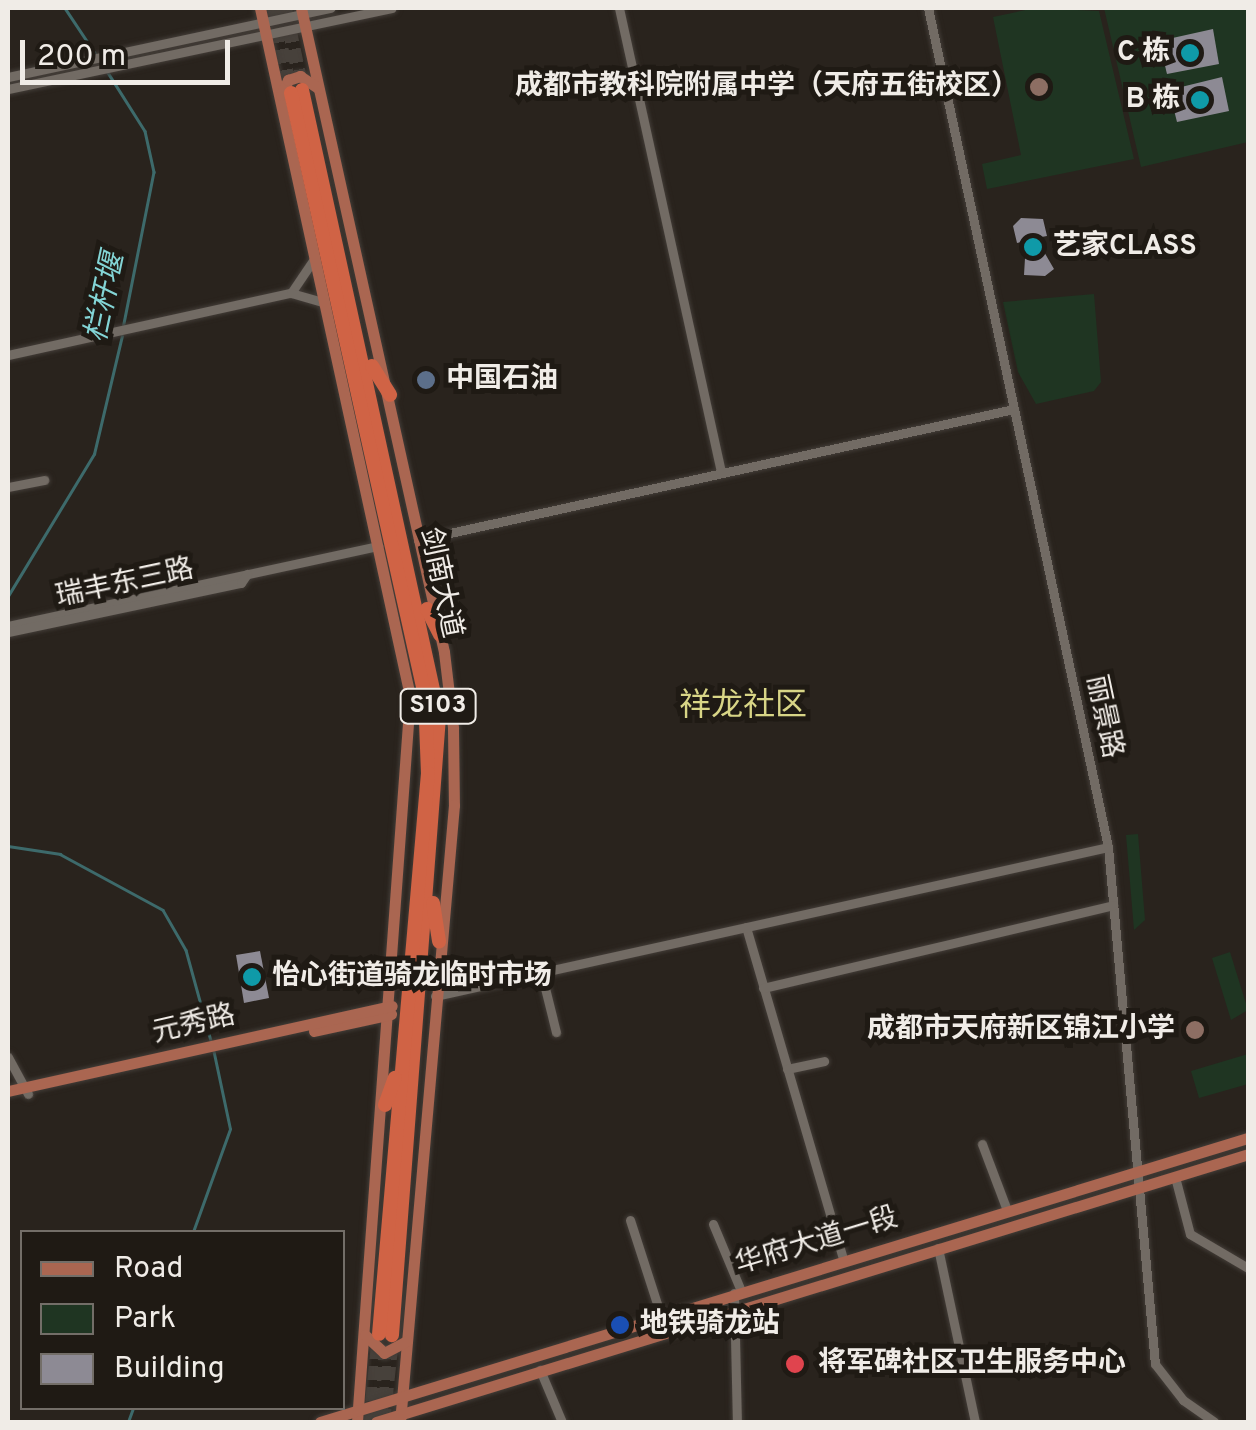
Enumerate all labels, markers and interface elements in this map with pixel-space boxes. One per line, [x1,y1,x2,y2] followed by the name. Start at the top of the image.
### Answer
[25,20,235,82] scale bar
[1117,36,1170,70] place label: C 栋
[37,39,126,76] text: 200 m
[1179,42,1201,64] marker: C 栋
[515,70,1019,104] place label: 成都市教科院附属中学（天府五街校区）
[1028,76,1050,98] marker: 成都市教科院附属中学（天府五街校区）
[1126,83,1180,117] place label: B 栋
[1189,89,1211,111] marker: B 栋
[1053,230,1197,264] place label: 艺家CLASS
[1022,236,1044,258] marker: 艺家CLASS
[80,250,134,346] water label: 栏杆堰
[446,363,558,397] place label: 中国石油
[415,369,437,391] marker: 中国石油
[412,525,468,641] street label: 剑南大道
[53,553,197,615] street label: 瑞丰东三路
[1078,672,1128,762] street label: 丽景路
[398,686,478,726] road number: S103
[679,688,807,726] district label: 祥龙社区
[272,960,552,994] place label: 怡心街道骑龙临时市场
[241,966,263,988] marker: 怡心街道骑龙临时市场
[149,999,239,1051] street label: 元秀路
[867,1013,1175,1047] place label: 成都市天府新区锦江小学
[1184,1019,1206,1041] marker: 成都市天府新区锦江小学
[732,1201,902,1283] street label: 华府大道一段
[20,1230,345,1410] legend
[114,1251,183,1288] text: Road
[114,1301,176,1338] text: Park
[640,1308,780,1342] place label: 地铁骑龙站
[609,1314,631,1336] marker: 地铁骑龙站
[818,1347,1126,1381] place label: 将军碑社区卫生服务中心
[114,1351,225,1388] text: Building
[782,1351,808,1377] marker: 将军碑社区卫生服务中心

